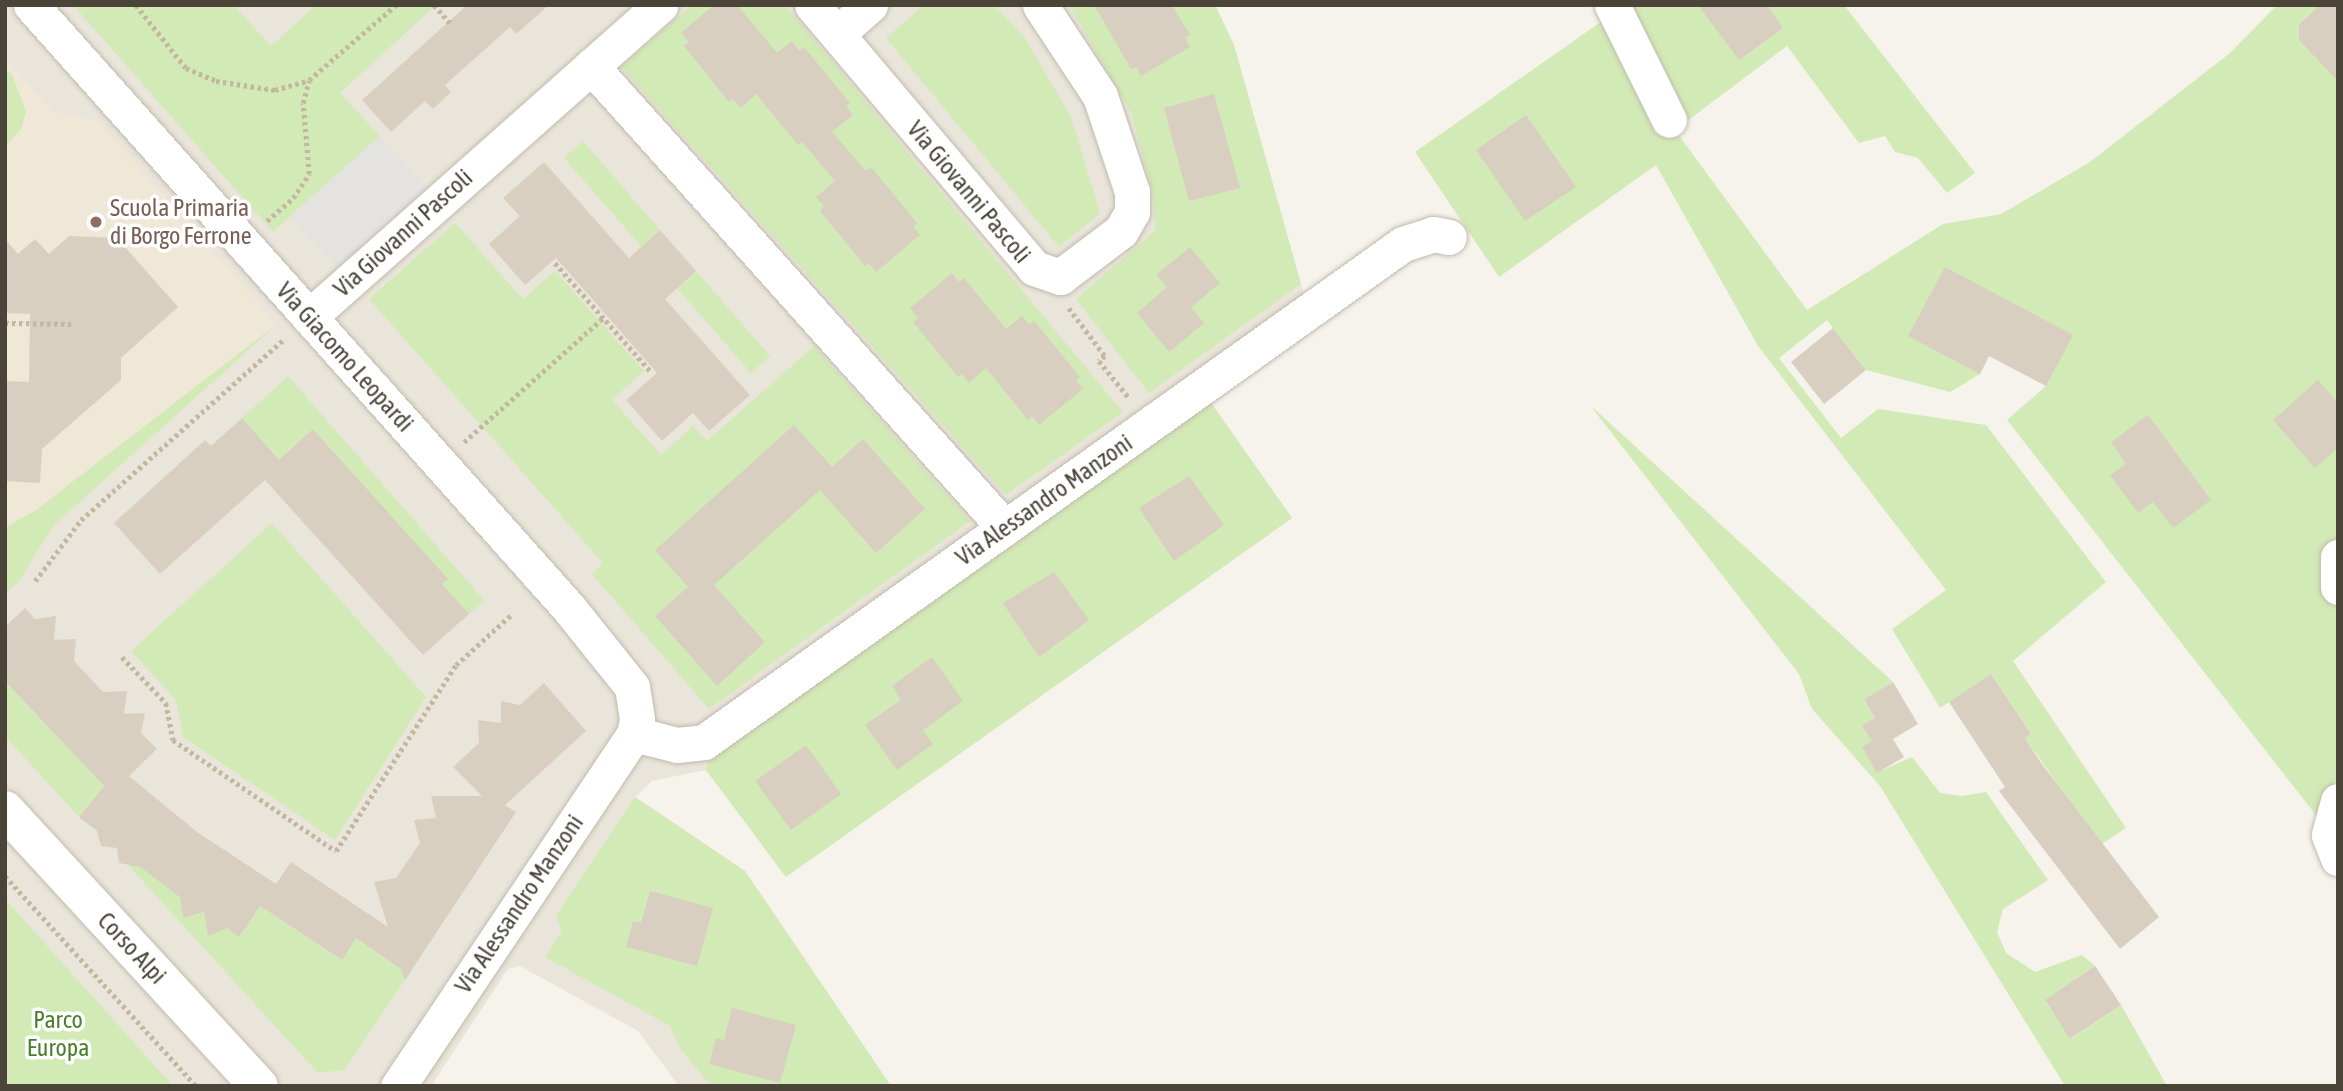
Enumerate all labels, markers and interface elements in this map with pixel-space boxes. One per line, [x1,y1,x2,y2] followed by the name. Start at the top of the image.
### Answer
[901,115,1037,269] street label: Via Giovanni Pascoli
[328,163,478,303] street label: Via Giovanni Pascoli
[110,194,252,250] place label: Scuola Primaria di Borgo Ferrone
[88,214,104,230] marker: Scuola Primaria di Borgo Ferrone
[270,276,420,438] street label: Via Giacomo Leopardi
[950,428,1138,572] street label: Via Alessandro Manzoni
[449,809,589,999] street label: Via Alessandro Manzoni
[92,906,172,990] street label: Corso Alpi
[27,1006,89,1062] park label: Parco Europa

